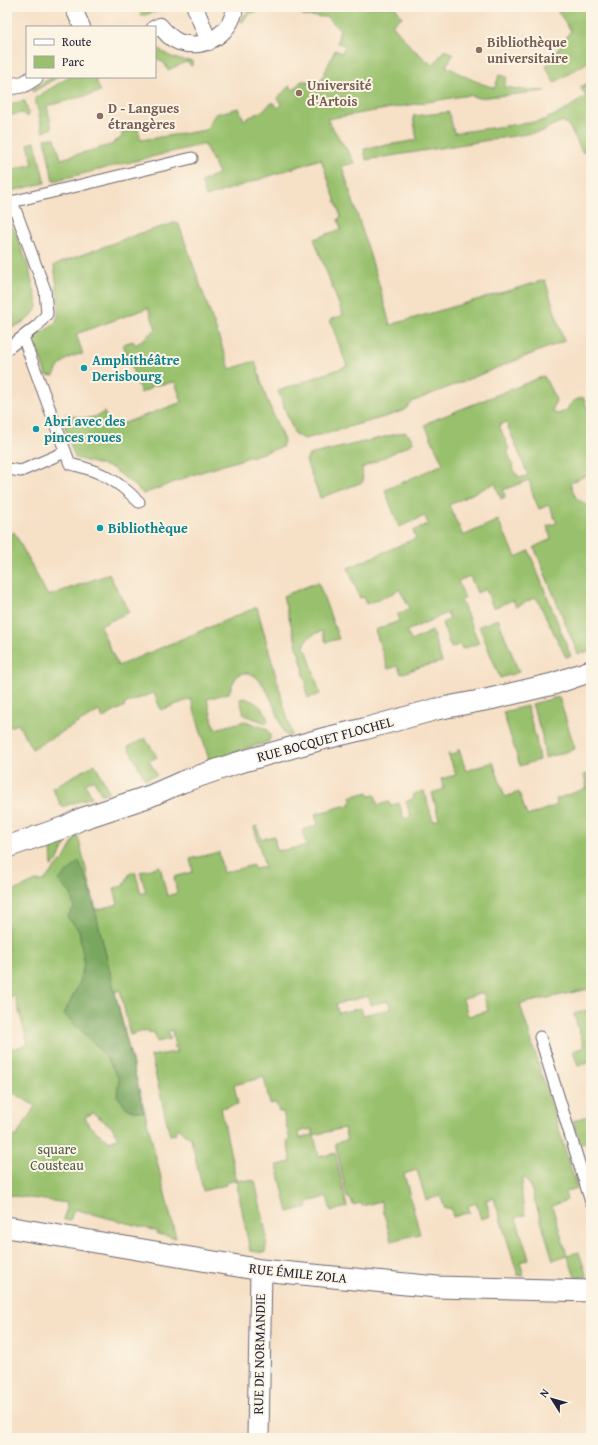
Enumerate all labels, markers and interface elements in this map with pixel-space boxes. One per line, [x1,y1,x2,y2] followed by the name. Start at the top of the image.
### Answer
[26,26,156,78] legend
[487,32,568,68] place label: Bibliothèque universitaire
[62,33,92,50] text: Route
[474,45,484,55] marker: Bibliothèque universitaire
[62,53,85,70] text: Parc
[307,75,372,111] place label: Université d'Artois
[294,88,304,98] marker: Université d'Artois
[108,98,179,134] place label: D - Langues étrangères
[95,111,105,121] marker: D - Langues étrangères
[92,350,180,386] place label: Amphithéâtre Derisbourg
[79,363,89,373] marker: Amphithéâtre Derisbourg
[44,411,126,447] place label: Abri avec des pinces roues
[31,424,41,434] marker: Abri avec des pinces roues
[108,518,188,538] place label: Bibliothèque
[95,523,105,533] marker: Bibliothèque
[255,711,395,767] street label: RUE BOCQUET FLOCHEL
[30,1139,84,1175] park label: square Cousteau
[248,1258,349,1288] street label: RUE ÉMILE ZOLA
[248,1293,270,1415] street label: RUE DE NORMANDIE
[532,1379,572,1419] north arrow
[535,1385,553,1401] text: N

